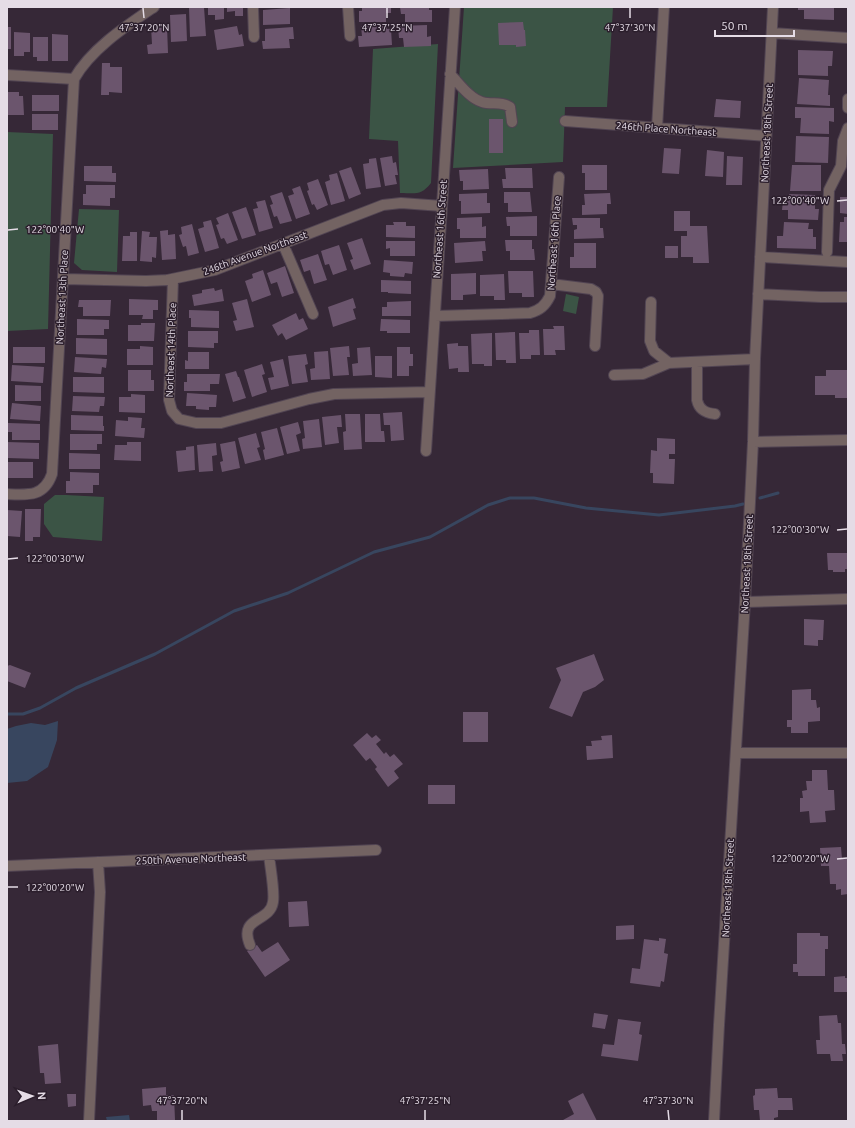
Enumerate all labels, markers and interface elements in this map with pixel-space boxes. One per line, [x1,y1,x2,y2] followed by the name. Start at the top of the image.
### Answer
[715,12,794,38] scale bar
[721,19,748,32] text: 50 m
[119,22,169,33] text: 47°37'20"N
[362,22,412,33] text: 47°37'25"N
[605,22,655,33] text: 47°37'30"N
[759,83,775,183] street label: Northeast 18th Street
[616,120,717,138] street label: 246th Place Northeast
[431,179,449,279] street label: Northeast 16th Street
[545,195,563,291] street label: Northeast 16th Place
[771,195,829,206] text: 122°00'40"W
[26,224,84,235] text: 122°00'40"W
[201,229,309,277] street label: 246th Avenue Northeast
[54,249,70,345] street label: Northeast 13th Place
[164,302,178,398] street label: Northeast 14th Place
[739,514,755,614] street label: Northeast 18th Street
[771,524,829,535] text: 122°00'30"W
[26,553,84,564] text: 122°00'30"W
[720,838,736,938] street label: Northeast 18th Street
[136,852,246,866] street label: 250th Avenue Northeast
[771,853,829,864] text: 122°00'20"W
[26,882,84,893] text: 122°00'20"W
[12,1076,52,1116] north arrow
[36,1091,48,1100] text: N
[157,1095,207,1106] text: 47°37'20"N
[400,1095,450,1106] text: 47°37'25"N
[643,1095,693,1106] text: 47°37'30"N

